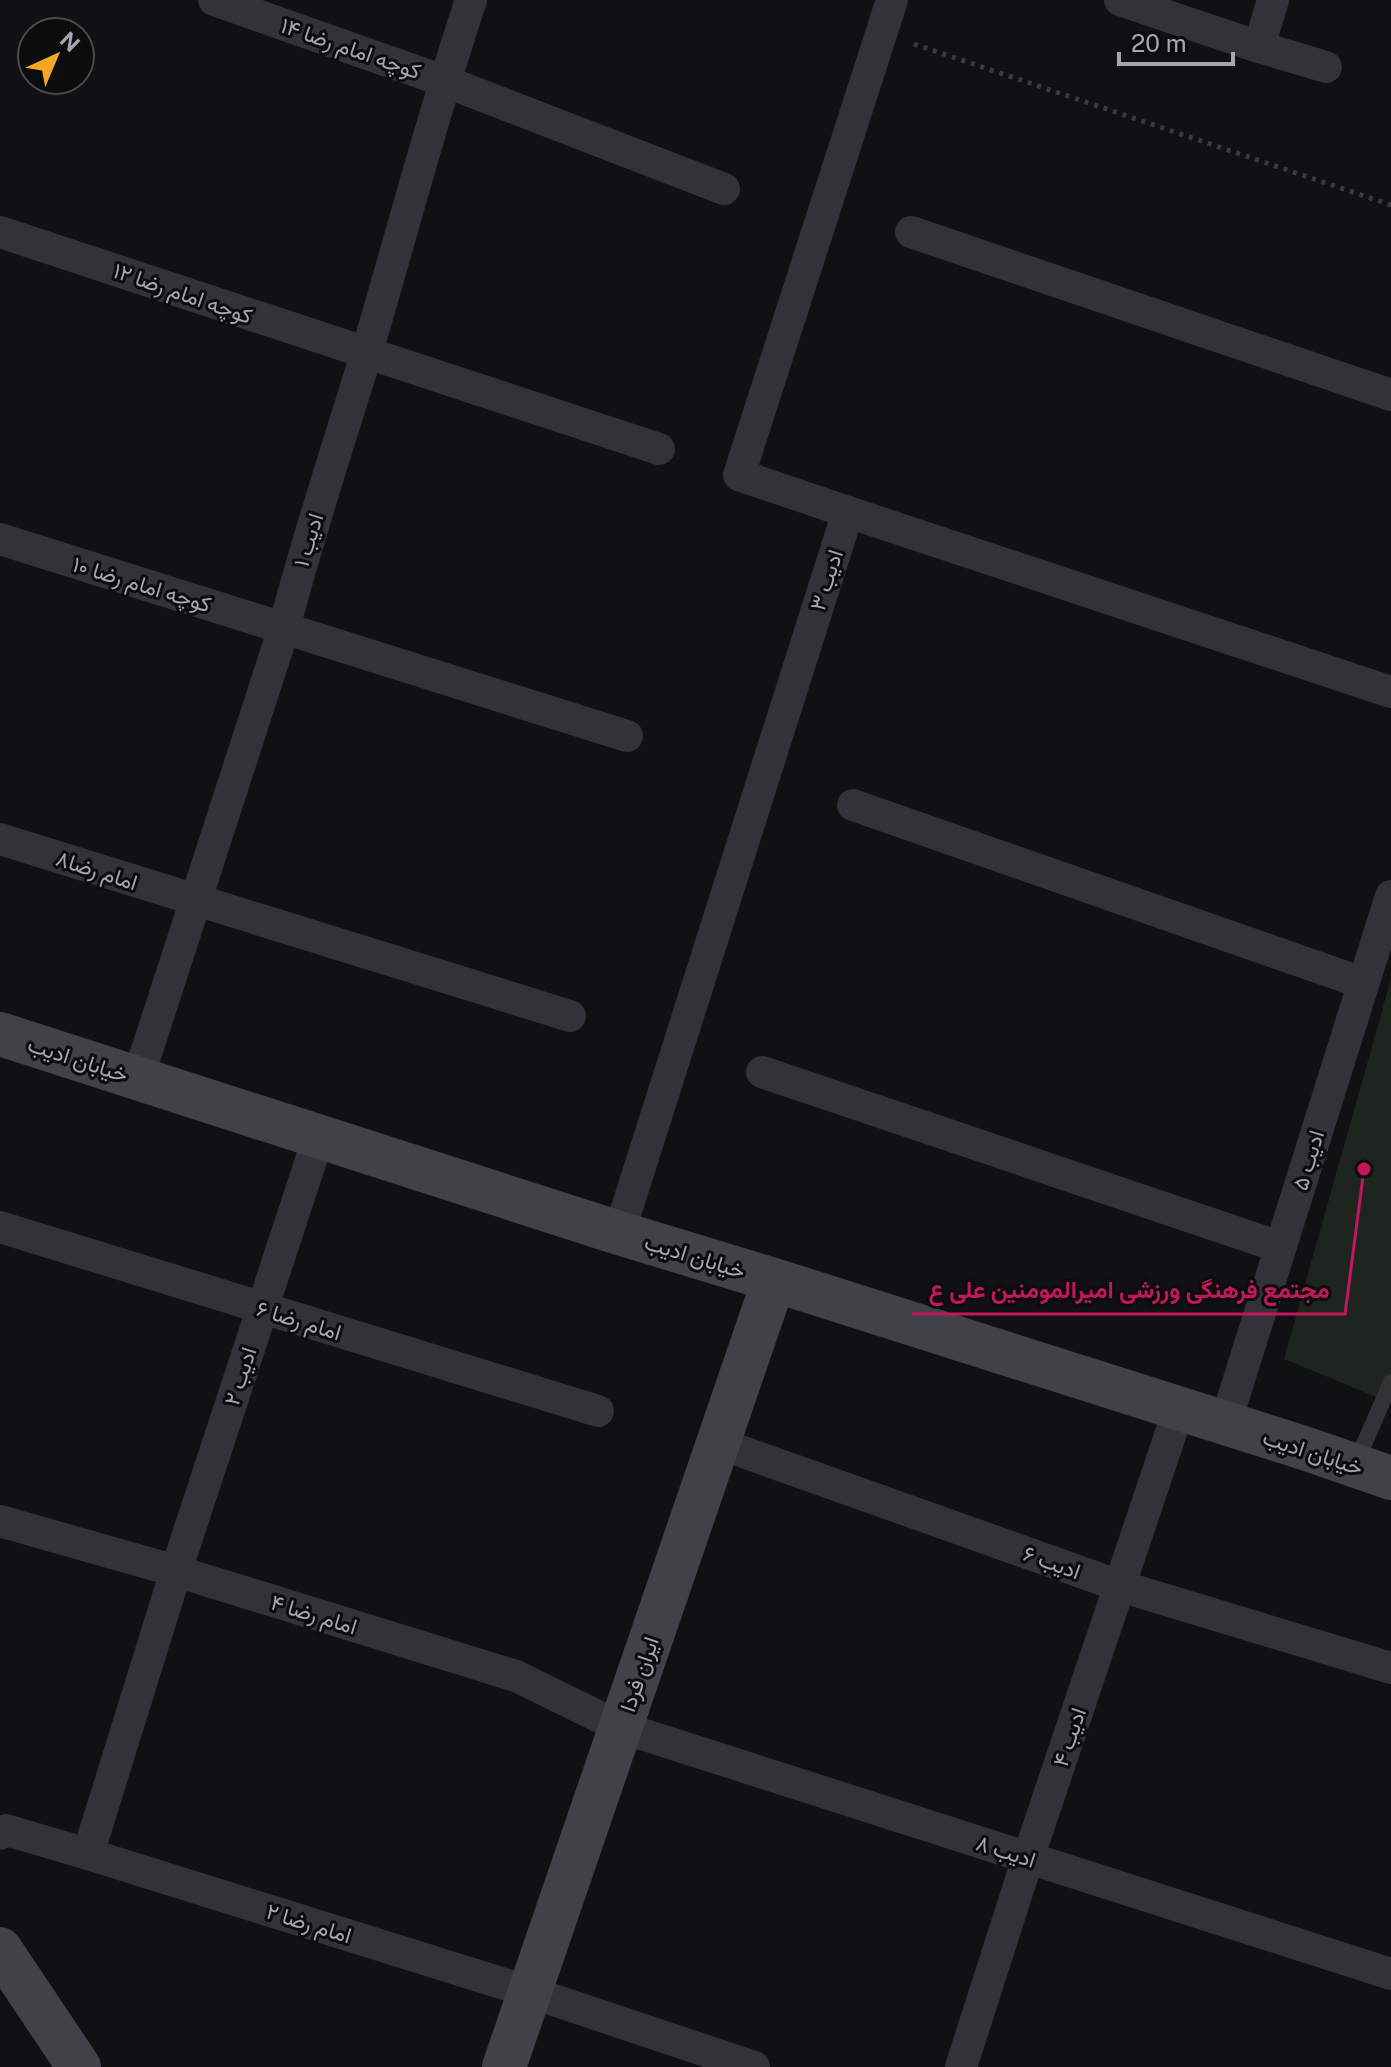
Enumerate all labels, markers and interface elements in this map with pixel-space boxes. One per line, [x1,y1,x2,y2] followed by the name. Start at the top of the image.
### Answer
[277,12,425,86] street label: کوچه امام رضا ۱۴
[16,16,96,96] north arrow
[1119,16,1233,66] scale bar
[55,26,85,57] text: N
[1131,29,1187,57] text: 20 m
[109,257,256,331] street label: کوچه امام رضا ۱۲
[288,510,328,570] street label: ادیب ۱
[804,546,848,614] street label: ادیب ۳
[69,551,214,619] street label: کوچه امام رضا ۱۰
[52,845,141,897] street label: امام رضا۸
[25,1031,131,1087] street label: خیابان ادیب
[1287,1127,1329,1193] street label: ادیب ۵
[642,1228,748,1284] street label: خیابان ادیب
[912,1266,1345,1314] callout: مجتمع فرهنگی ورزشی امیرالمومنین علی ‌ع
[928,1275,1330,1307] text: مجتمع فرهنگی ورزشی امیرالمومنین علی ‌ع
[253,1295,344,1347] street label: امام رضا ۶
[218,1344,262,1408] street label: ادیب ۲
[1260,1424,1366,1480] street label: خیابان ادیب
[1020,1540,1084,1584] street label: ادیب ۶
[267,1589,360,1641] street label: امام رضا ۴
[614,1633,665,1715] street label: ایران فردا
[1047,1704,1091,1770] street label: ادیب ۴
[973,1829,1039,1873] street label: ادیب ۸
[263,1898,355,1950] street label: امام رضا ۲

